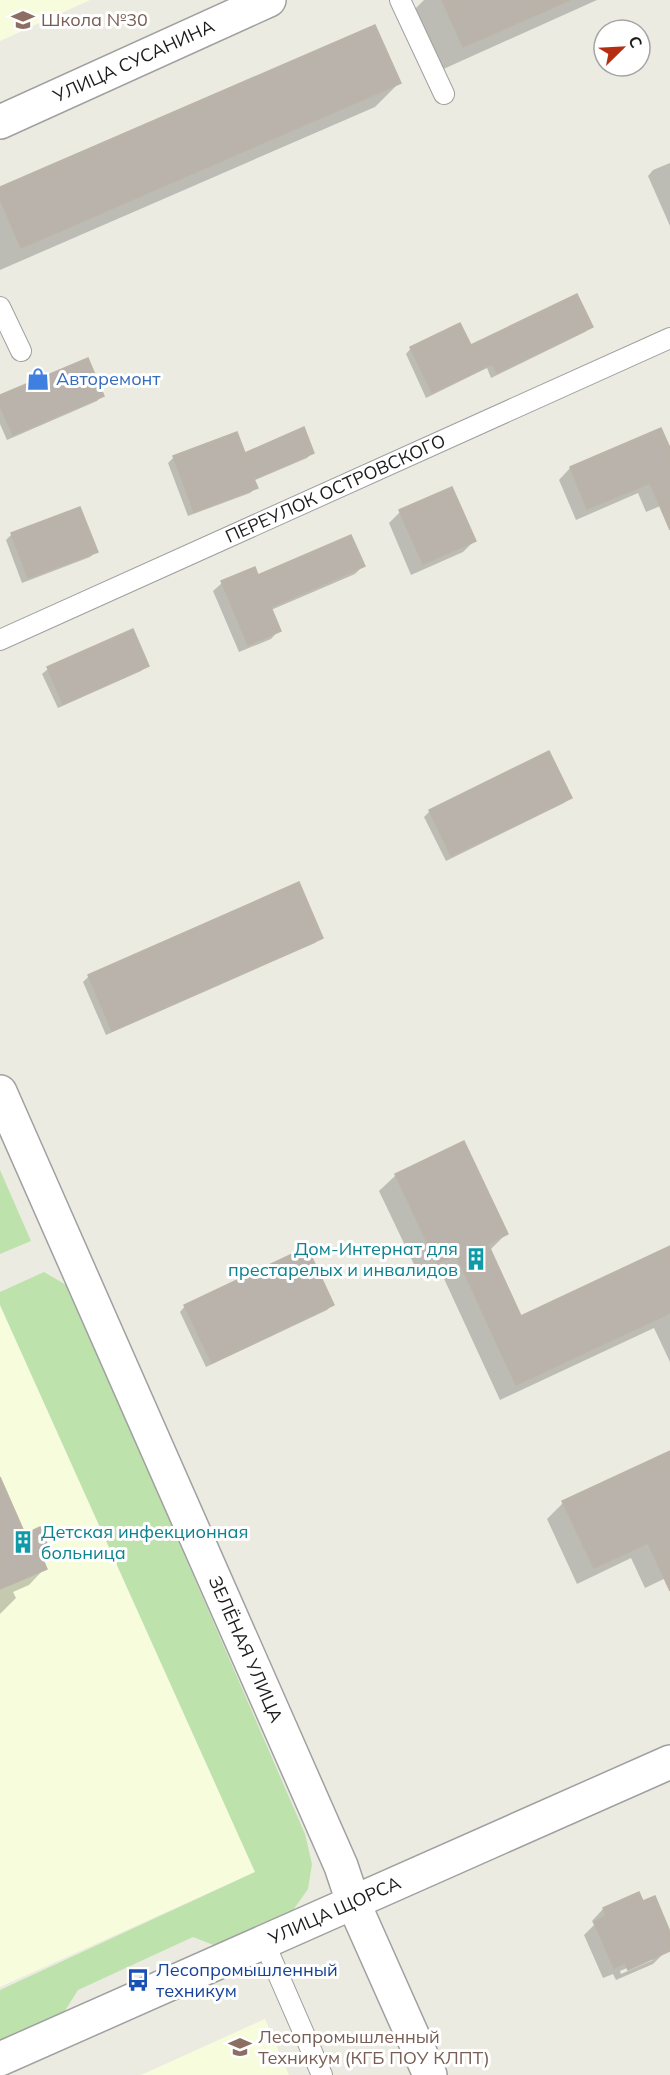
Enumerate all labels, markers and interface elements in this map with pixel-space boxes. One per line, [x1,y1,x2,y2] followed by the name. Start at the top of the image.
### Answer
[10,7,36,33] school or university icon: Школа №30
[41,8,148,31] place label: Школа №30
[48,14,218,108] street label: УЛИЦА СУСАНИНА
[592,18,652,78] north arrow
[624,33,647,51] text: С
[25,366,51,392] shop icon: Авторемонт
[56,367,161,390] place label: Авторемонт
[222,429,449,548] street label: ПЕРЕУЛОК ОСТРОВСКОГО
[228,1237,458,1281] place label: Дом-Интернат для престарелых и инвалидов
[463,1246,489,1272] building icon: Дом-Интернат для престарелых и инвалидов
[41,1520,248,1564] place label: Детская инфекционная больница
[10,1529,36,1555] building icon: Детская инфекционная больница
[204,1572,288,1726] street label: ЗЕЛЁНАЯ УЛИЦА
[264,1871,404,1950] street label: УЛИЦА ЩОРСА
[156,1958,338,2002] place label: Лесопромышленный техникум
[125,1967,151,1993] bus stop icon: Лесопромышленный техникум
[258,2025,490,2069] place label: Лесопромышленный Техникум (КГБ ПОУ КЛПТ)
[227,2034,253,2060] school or university icon: Лесопромышленный Техникум (КГБ ПОУ КЛПТ)

